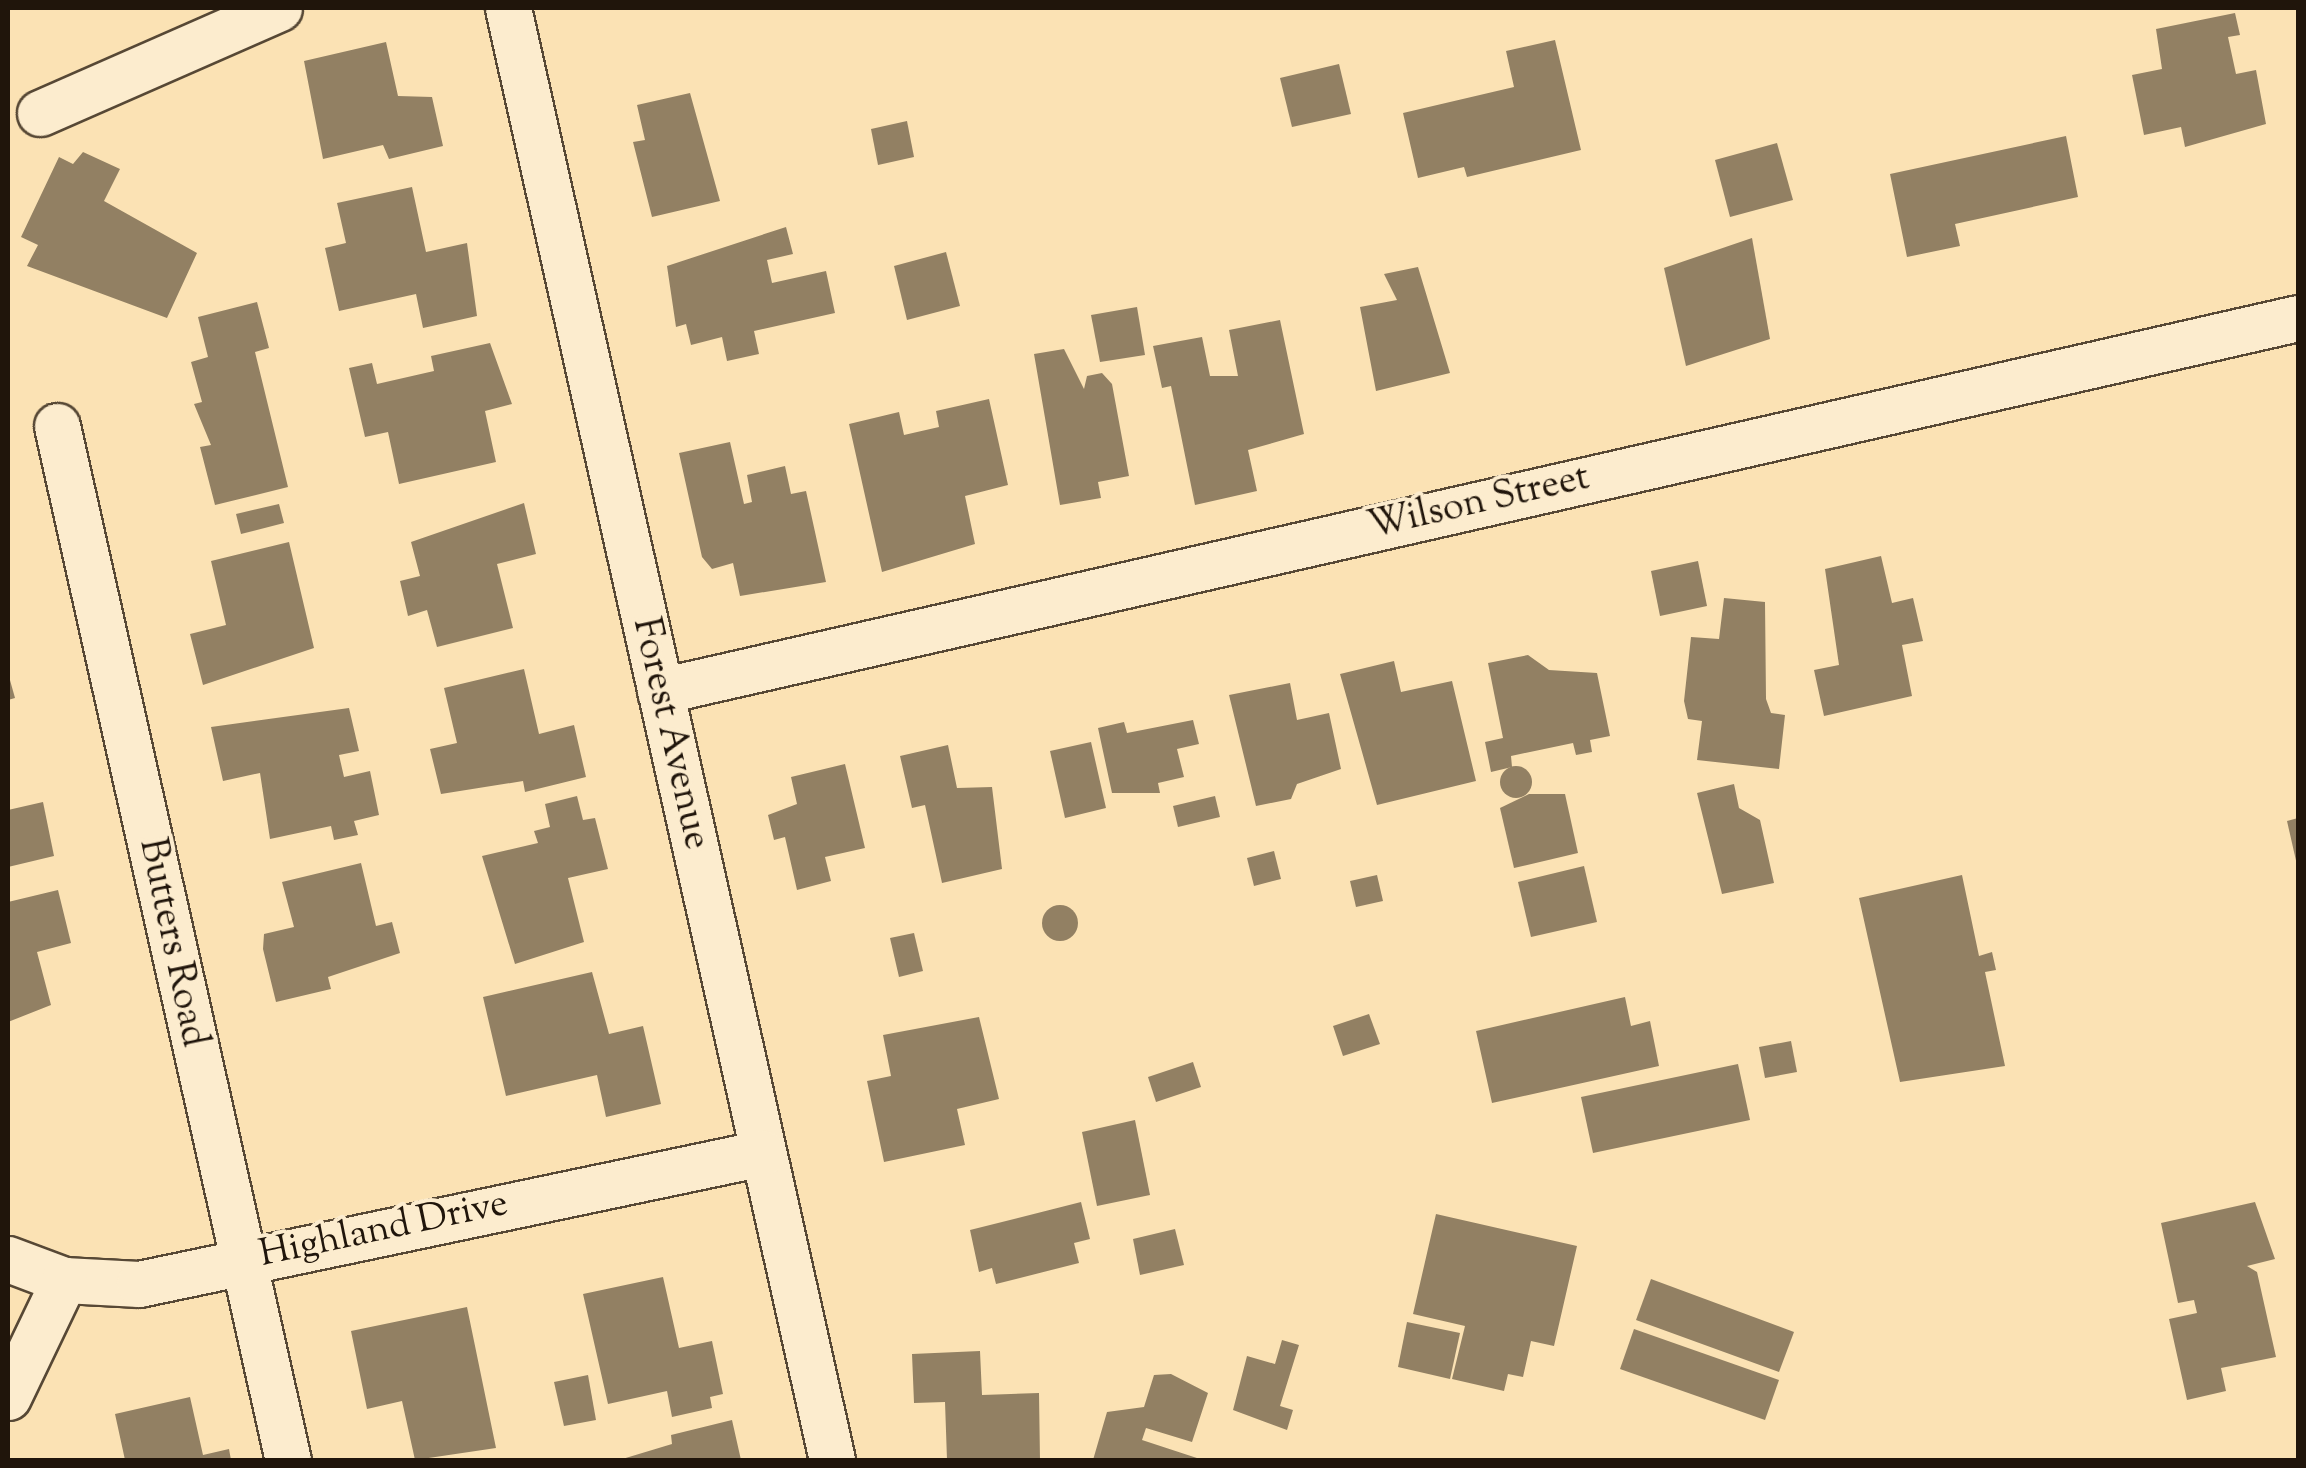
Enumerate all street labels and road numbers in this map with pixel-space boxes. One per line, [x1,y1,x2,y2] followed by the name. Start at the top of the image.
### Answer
[1364,456,1594,552] street label: Wilson Street
[620,614,718,854] street label: Forest Avenue
[127,834,215,1052] street label: Butters Road
[256,1182,512,1280] street label: Highland Drive

